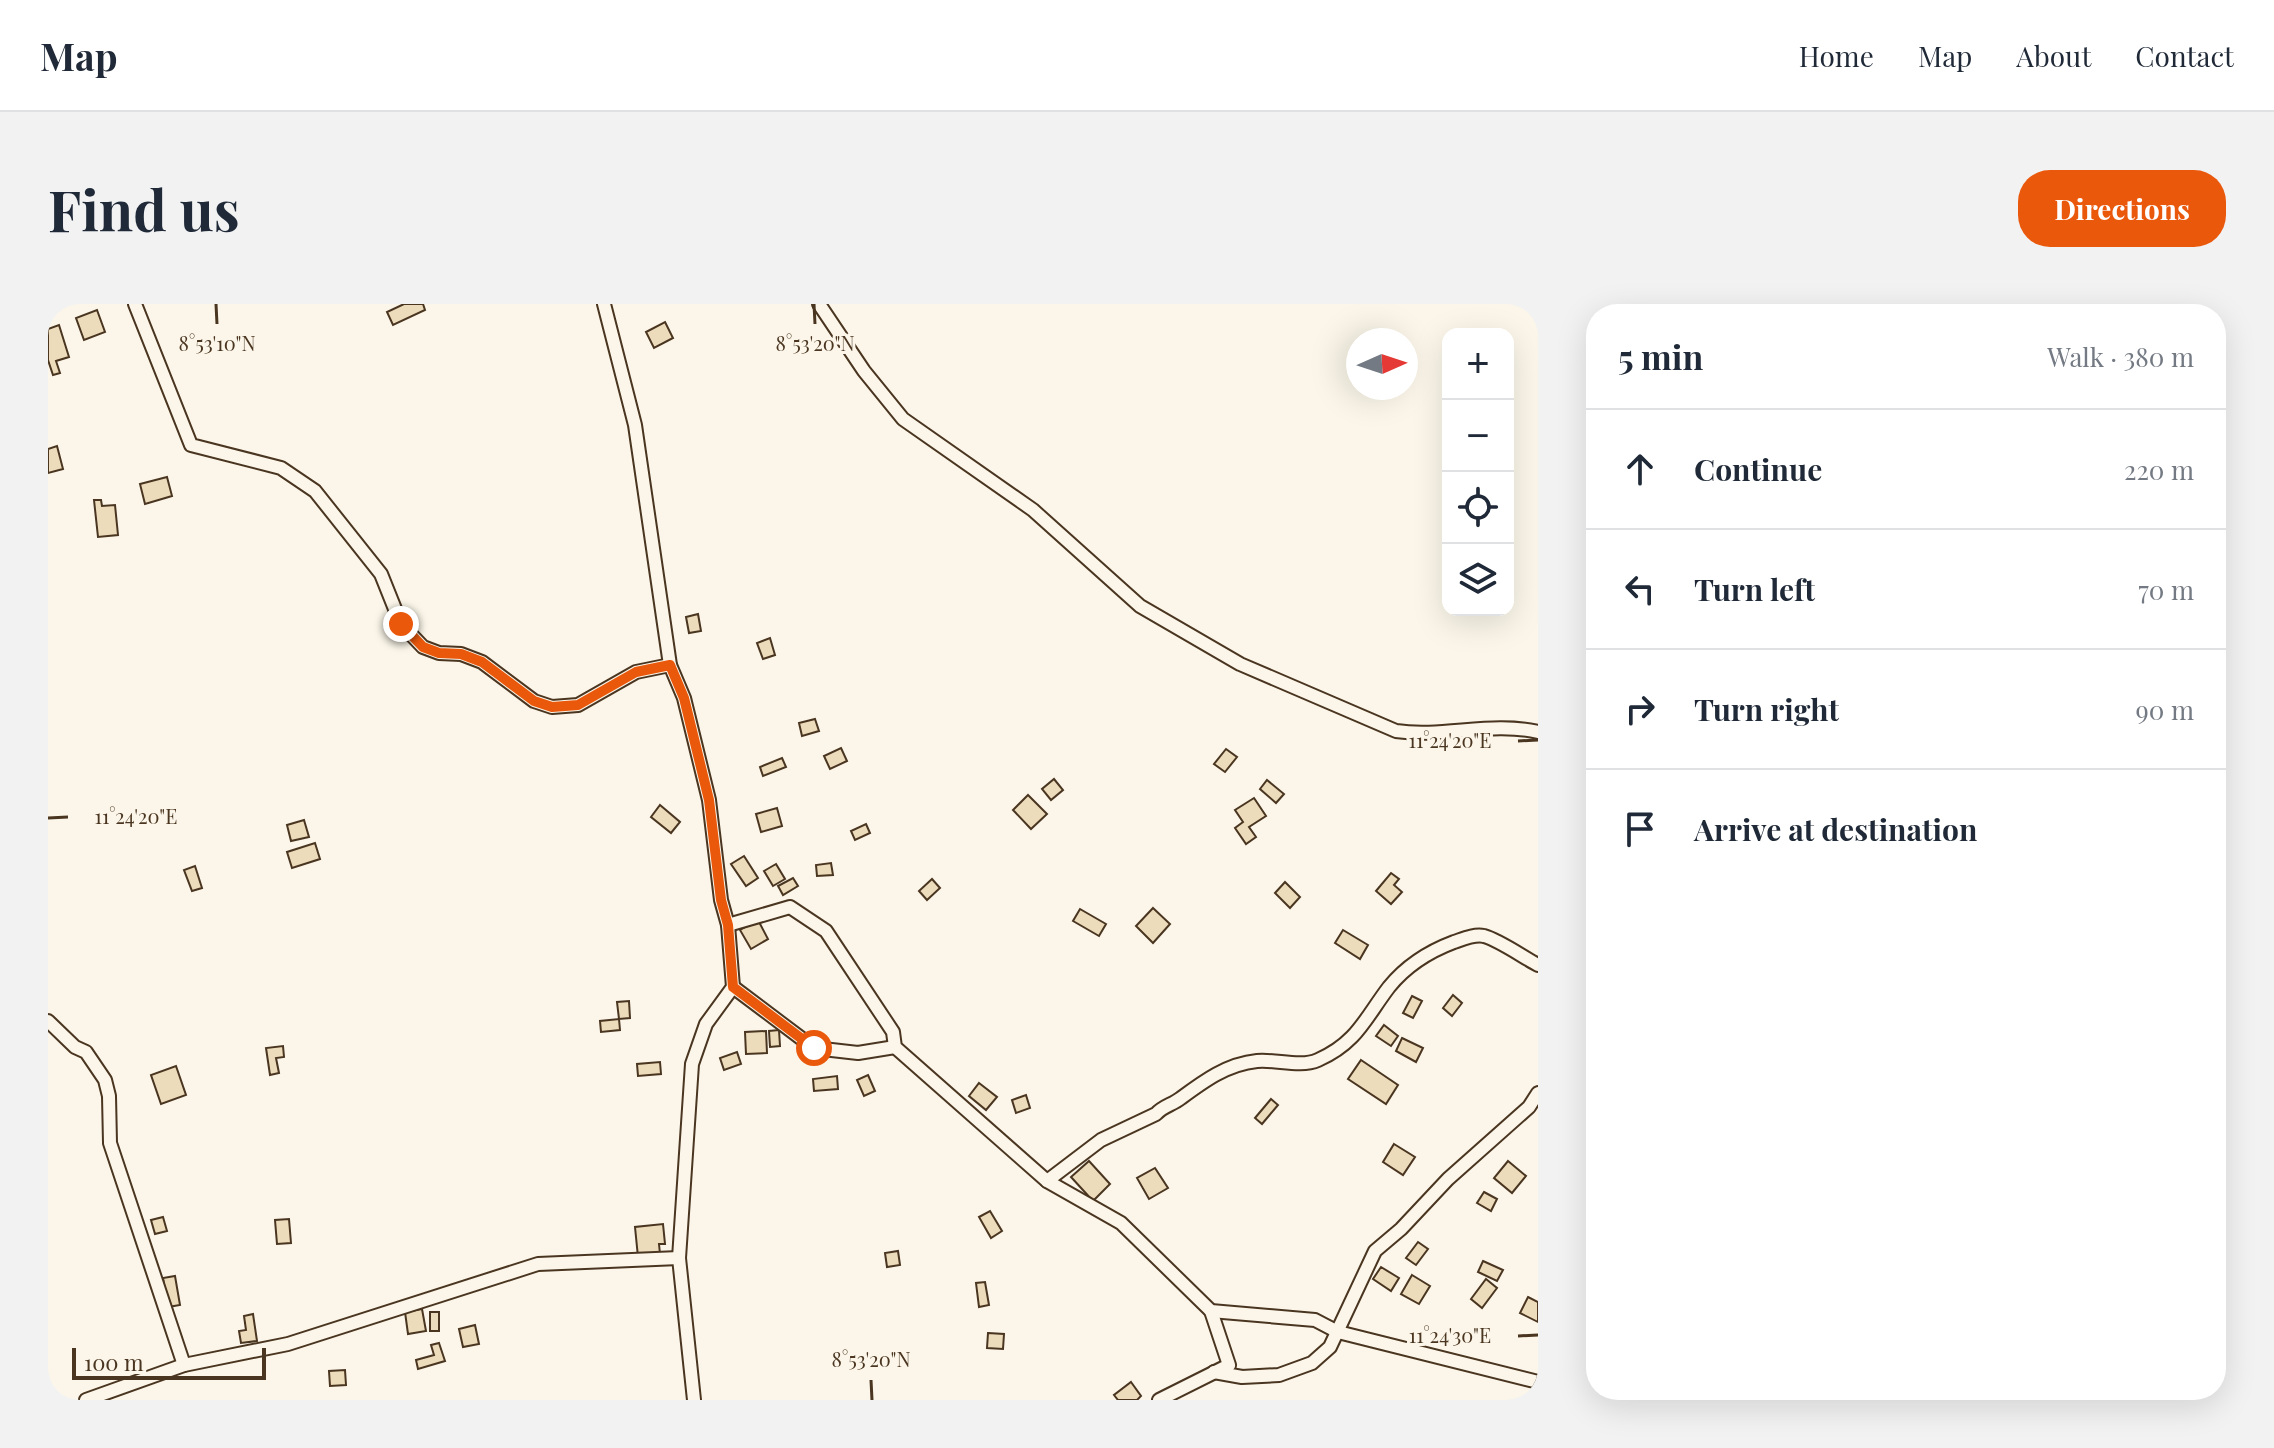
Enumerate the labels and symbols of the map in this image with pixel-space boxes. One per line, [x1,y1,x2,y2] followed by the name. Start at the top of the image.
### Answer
[1346,328,1418,400] north arrow
[178,329,256,356] text: 8°53'10"N
[775,329,855,356] text: 8°53'20"N
[383,606,419,642] route end
[1409,726,1491,753] text: 11°24'20"E
[95,802,177,829] text: 11°24'20"E
[796,1030,832,1066] route start
[1409,1321,1491,1348] text: 11°24'30"E
[72,1344,266,1380] scale bar
[831,1345,911,1372] text: 8°53'20"N

